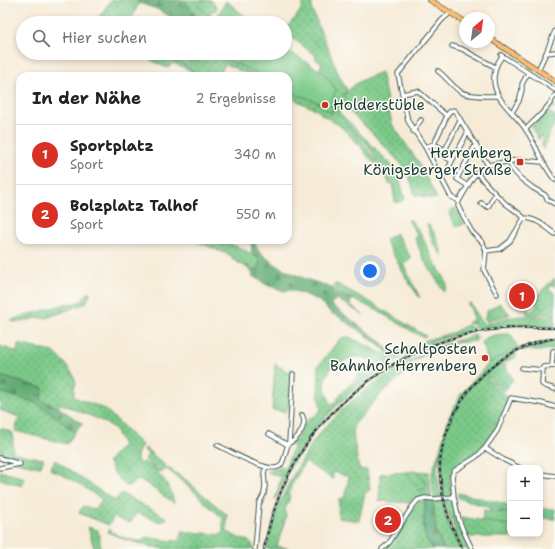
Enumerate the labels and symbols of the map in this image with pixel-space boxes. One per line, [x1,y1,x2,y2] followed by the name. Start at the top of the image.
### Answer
[459,12,495,48] north arrow
[333,95,425,115] place label: Holderstüble
[320,100,330,110] marker: Holderstüble
[363,143,512,180] place label: Herrenberg Königsberger Straße
[515,157,525,167] marker: Herrenberg Königsberger Straße
[360,261,380,281] your location
[509,281,535,311] pin: 1
[330,339,477,376] place label: Schaltposten Bahnhof Herrenberg
[480,353,490,363] marker: Schaltposten Bahnhof Herrenberg
[375,505,401,535] pin: 2

